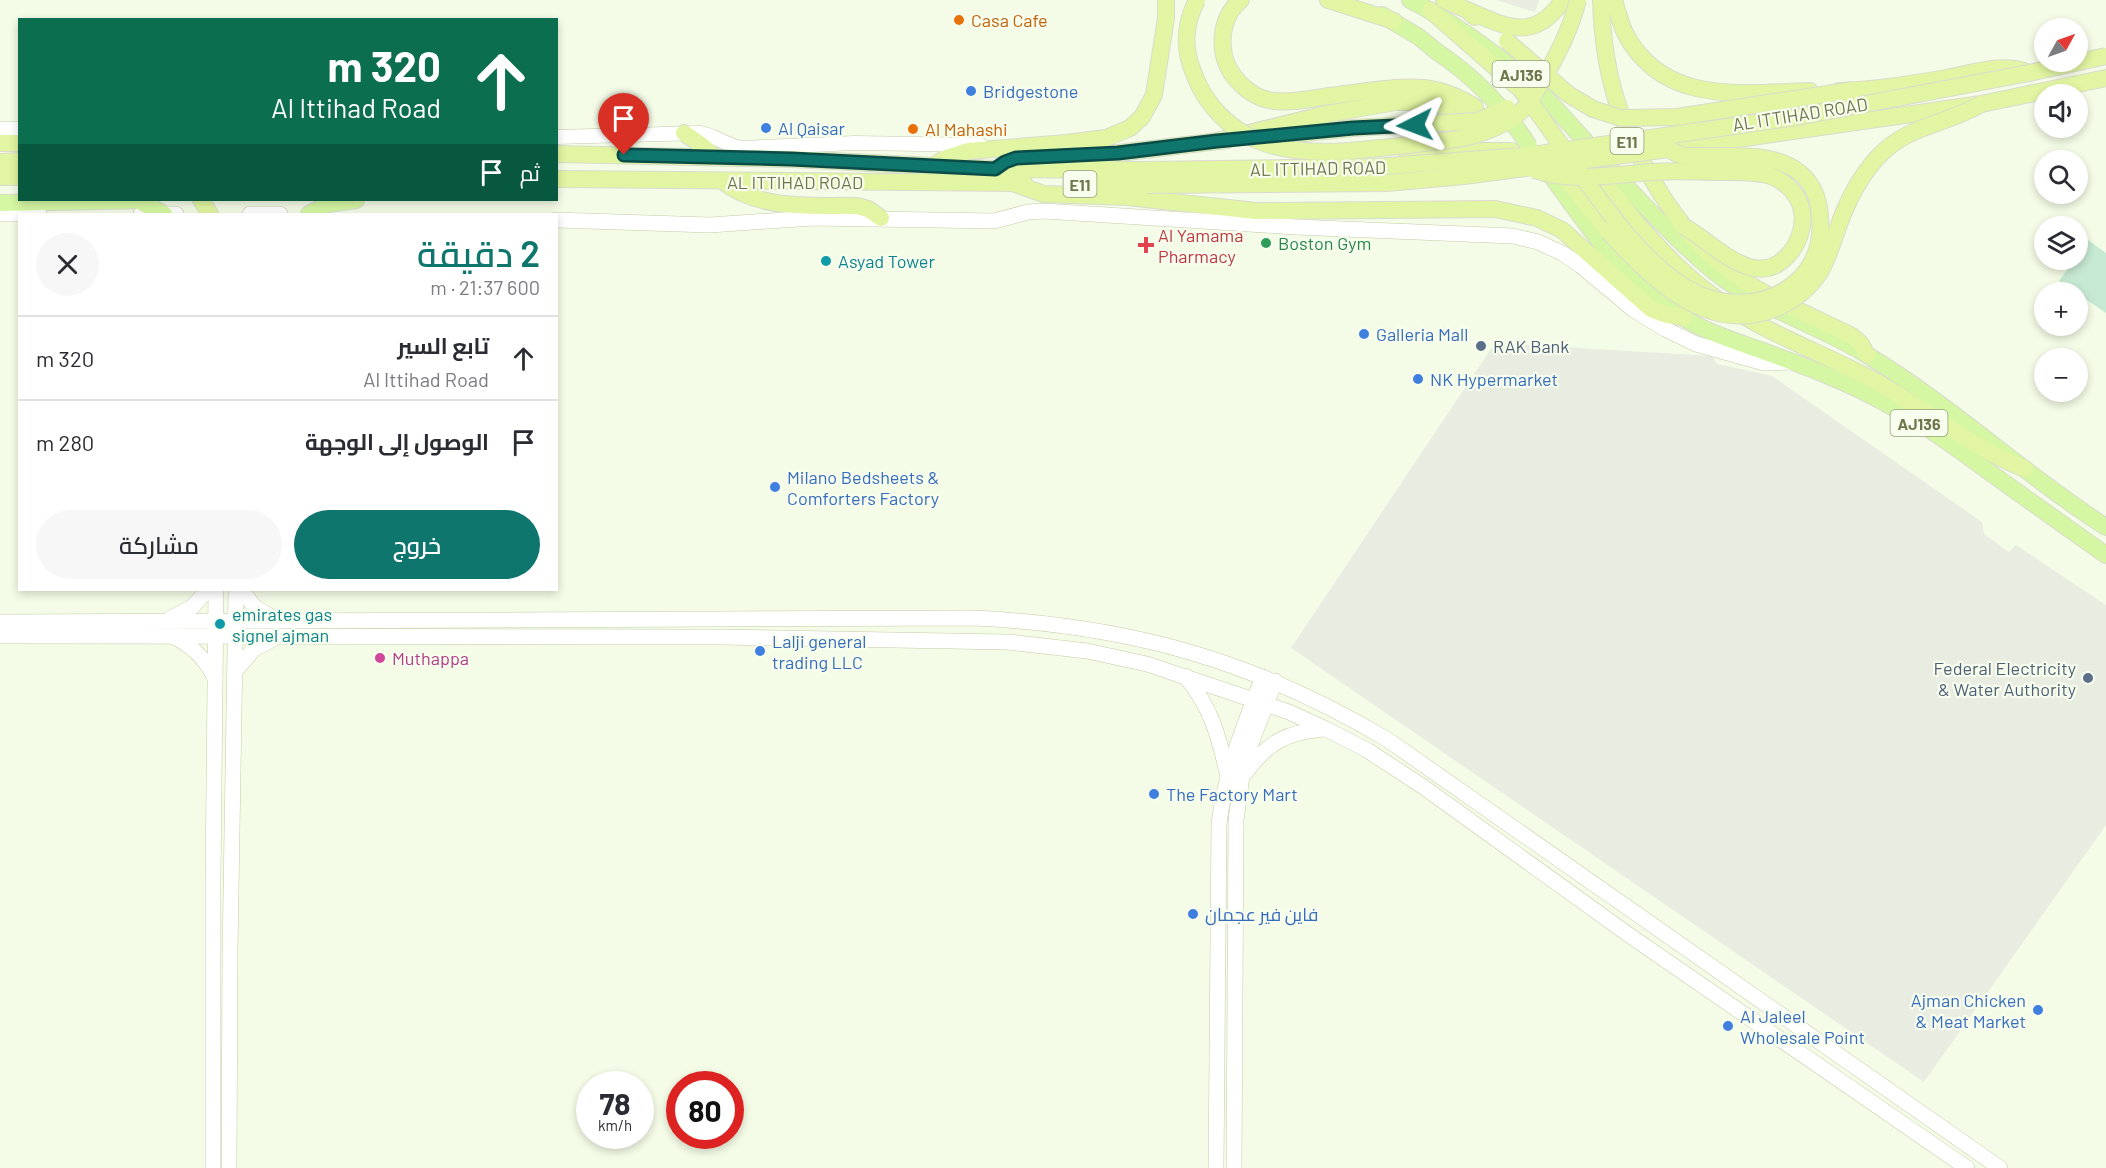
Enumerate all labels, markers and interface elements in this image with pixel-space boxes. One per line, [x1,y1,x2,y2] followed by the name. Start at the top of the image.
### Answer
[971,9,1048,31] place label: Casa Cafe
[952,13,966,27] marker: Casa Cafe
[2034,18,2088,72] north arrow
[2034,18,2088,402] map controls
[327,40,441,90] text: 320 m
[462,42,540,120] icon: ahead
[1492,61,1550,87] road number: AJ136
[983,80,1078,102] place label: Bridgestone
[964,84,978,98] marker: Bridgestone
[2034,84,2088,138] button: sound
[271,91,441,123] text: Al Ittihad Road
[1731,92,1869,136] street label: AL ITTIHAD ROAD
[598,93,649,155] pin
[1383,93,1447,157] position arrow
[607,102,640,135] icon: arrive
[778,117,846,139] place label: Al Qaisar
[925,118,1008,140] place label: Al Mahashi
[759,121,773,135] marker: Al Qaisar
[906,122,920,136] marker: Al Mahashi
[1610,128,1644,154] road number: E11
[2034,150,2088,204] button: search
[475,156,508,189] icon: arrive
[1250,156,1386,180] street label: AL ITTIHAD ROAD
[520,159,540,185] text: ثم
[727,171,863,193] street label: AL ITTIHAD ROAD
[1064,171,1096,197] road number: E11
[2034,216,2088,270] button: layers
[1158,224,1243,267] place label: Al Yamama Pharmacy
[417,231,540,274] text: 2 دقيقة
[1278,232,1371,254] place label: Boston Gym
[36,233,99,296] button: close
[1259,236,1273,250] marker: Boston Gym
[1139,238,1153,252] marker: Al Yamama Pharmacy
[838,250,935,272] place label: Asyad Tower
[819,254,833,268] marker: Asyad Tower
[430,275,540,299] text: 600 m · 21:37
[2034,282,2088,336] button: +
[1376,323,1468,345] place label: Galleria Mall
[1357,327,1371,341] marker: Galleria Mall
[397,332,489,358] text: تابع السير
[1493,335,1569,357] place label: RAK Bank
[1474,339,1488,353] marker: RAK Bank
[507,342,540,375] icon: ahead
[36,345,94,371] text: 320 m
[2034,348,2088,402] button: −
[363,367,489,391] text: Al Ittihad Road
[1430,368,1558,390] place label: NK Hypermarket
[1411,372,1425,386] marker: NK Hypermarket
[1890,410,1948,436] road number: AJ136
[507,426,540,459] icon: arrive
[305,428,489,454] text: الوصول إلى الوجهة
[36,429,94,455] text: 280 m
[787,466,939,509] place label: Milano Bedsheets & Comforters Factory
[768,480,782,494] marker: Milano Bedsheets & Comforters Factory
[36,510,282,579] button: مشاركة
[294,510,540,579] button: خروج
[232,603,332,646] place label: emirates gas signel ajman
[213,617,227,631] marker: emirates gas signel ajman
[772,630,866,673] place label: Lalji general trading LLC
[753,644,767,658] marker: Lalji general trading LLC
[392,647,469,669] place label: Muthappa
[373,651,387,665] marker: Muthappa
[1934,657,2076,700] place label: Federal Electricity & Water Authority
[2081,671,2095,685] marker: Federal Electricity & Water Authority
[1166,783,1298,805] place label: The Factory Mart
[1147,787,1161,801] marker: The Factory Mart
[1205,903,1318,926] place label: فاين فير عجمان
[1186,907,1200,921] marker: فاين فير عجمان
[1911,989,2026,1032] place label: Ajman Chicken & Meat Market
[2031,1003,2045,1017] marker: Ajman Chicken & Meat Market
[1740,1005,1865,1048] place label: Al Jaleel Wholesale Point
[1721,1019,1735,1033] marker: Al Jaleel Wholesale Point
[666,1071,744,1149] speed limit sign: 80
[599,1085,631,1121] text: 78
[598,1116,632,1134] text: km/h

